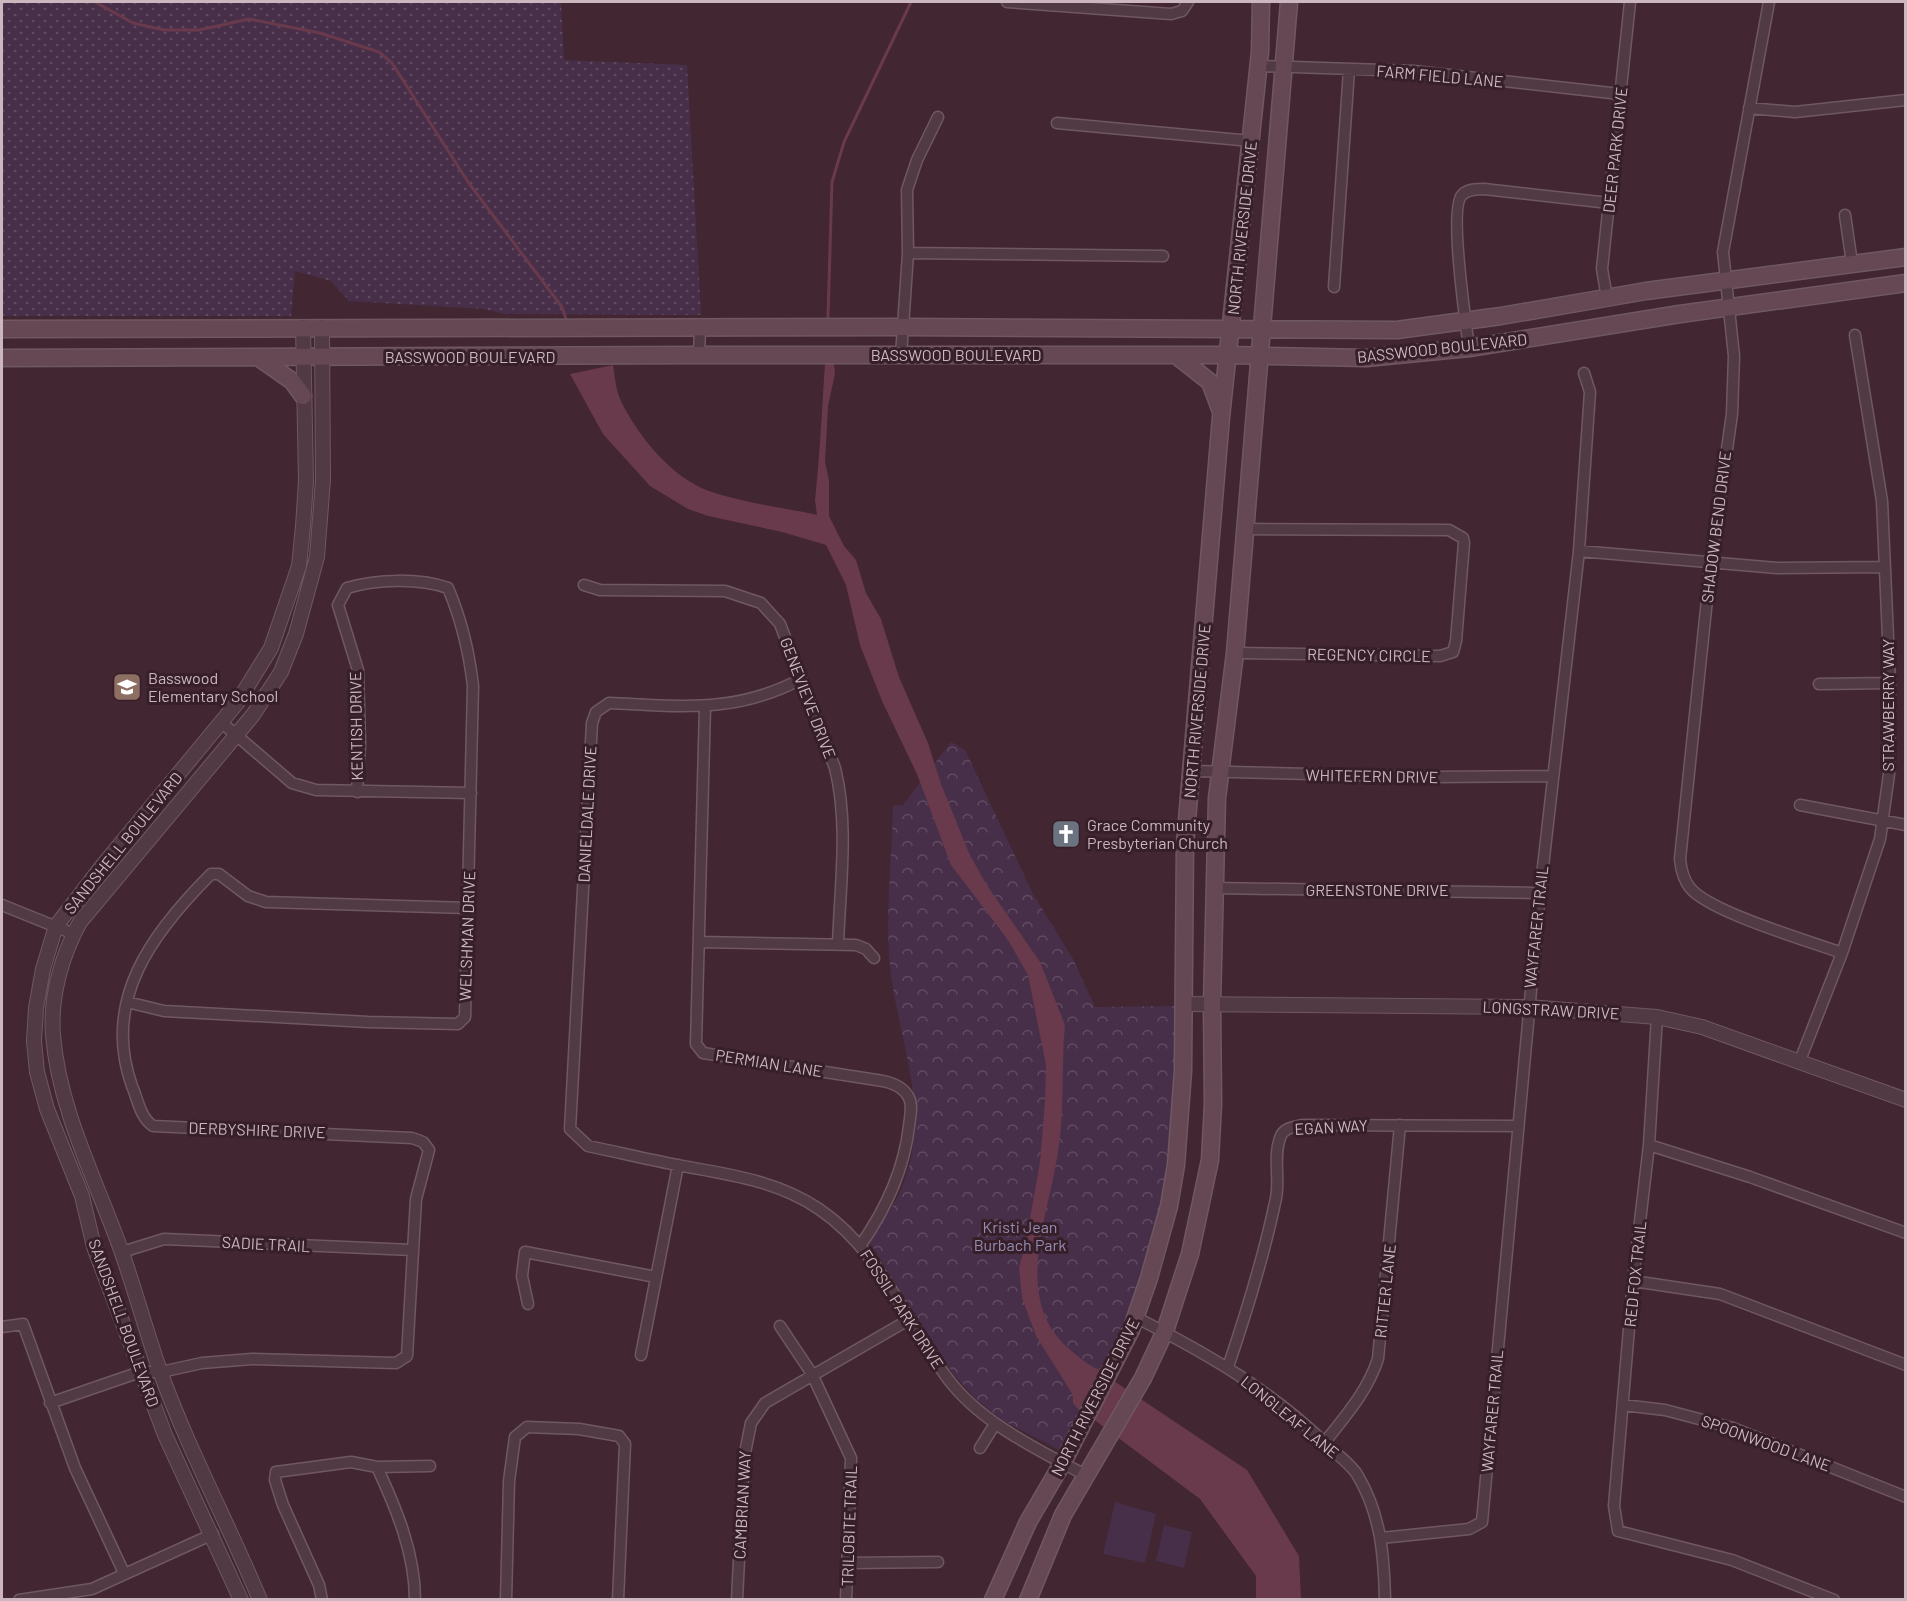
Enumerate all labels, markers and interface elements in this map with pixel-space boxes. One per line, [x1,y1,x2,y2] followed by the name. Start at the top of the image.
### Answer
[1376,60,1504,91] street label: FARM FIELD LANE
[1598,86,1631,214] street label: DEER PARK DRIVE
[1223,140,1260,316] street label: NORTH RIVERSIDE DRIVE
[1356,329,1528,366] street label: BASSWOOD BOULEVARD
[871,345,1041,364] street label: BASSWOOD BOULEVARD
[385,347,555,366] street label: BASSWOOD BOULEVARD
[1697,450,1734,604] street label: SHADOW BEND DRIVE
[1179,623,1214,799] street label: NORTH RIVERSIDE DRIVE
[777,635,840,761] street label: GENEVIEVE DRIVE
[1878,639,1897,771] street label: STRAWBERRY WAY
[1307,644,1431,665] street label: REGENCY CIRCLE
[148,668,278,705] place label: Basswood Elementary School
[111,671,143,703] school or university icon: Basswood Elementary School
[345,671,366,781] street label: KENTISH DRIVE
[573,745,600,883] street label: DANIELDALE DRIVE
[1305,765,1439,786] street label: WHITEFERN DRIVE
[60,768,186,917] street label: SANDSHELL BOULEVARD
[1087,815,1228,852] place label: Grace Community Presbyterian Church
[1050,818,1082,850] church icon: Grace Community Presbyterian Church
[1520,865,1551,989] street label: WAYFARER TRAIL
[455,871,478,1001] street label: WELSHMAN DRIVE
[1305,880,1449,899] street label: GREENSTONE DRIVE
[1482,996,1620,1023] street label: LONGSTRAW DRIVE
[714,1045,824,1080] street label: PERMIAN LANE
[1294,1115,1368,1138] street label: EGAN WAY
[188,1118,326,1141] street label: DERBYSHIRE DRIVE
[974,1217,1066,1254] park label: Kristi Jean Burbach Park
[1619,1220,1650,1328] street label: RED FOX TRAIL
[221,1232,311,1255] street label: SADIE TRAIL
[85,1236,164,1409] street label: SANDSHELL BOULEVARD
[1370,1243,1399,1339] street label: RITTER LANE
[857,1246,948,1372] street label: FOSSIL PARK DRIVE
[1046,1315,1143,1479] street label: NORTH RIVERSIDE DRIVE
[1477,1349,1506,1473] street label: WAYFARER TRAIL
[1238,1371,1343,1462] street label: LONGLEAF LANE
[1699,1410,1833,1475] street label: SPOONWOOD LANE
[729,1450,754,1560] street label: CAMBRIAN WAY
[837,1465,860,1587] street label: TRILOBITE TRAIL

